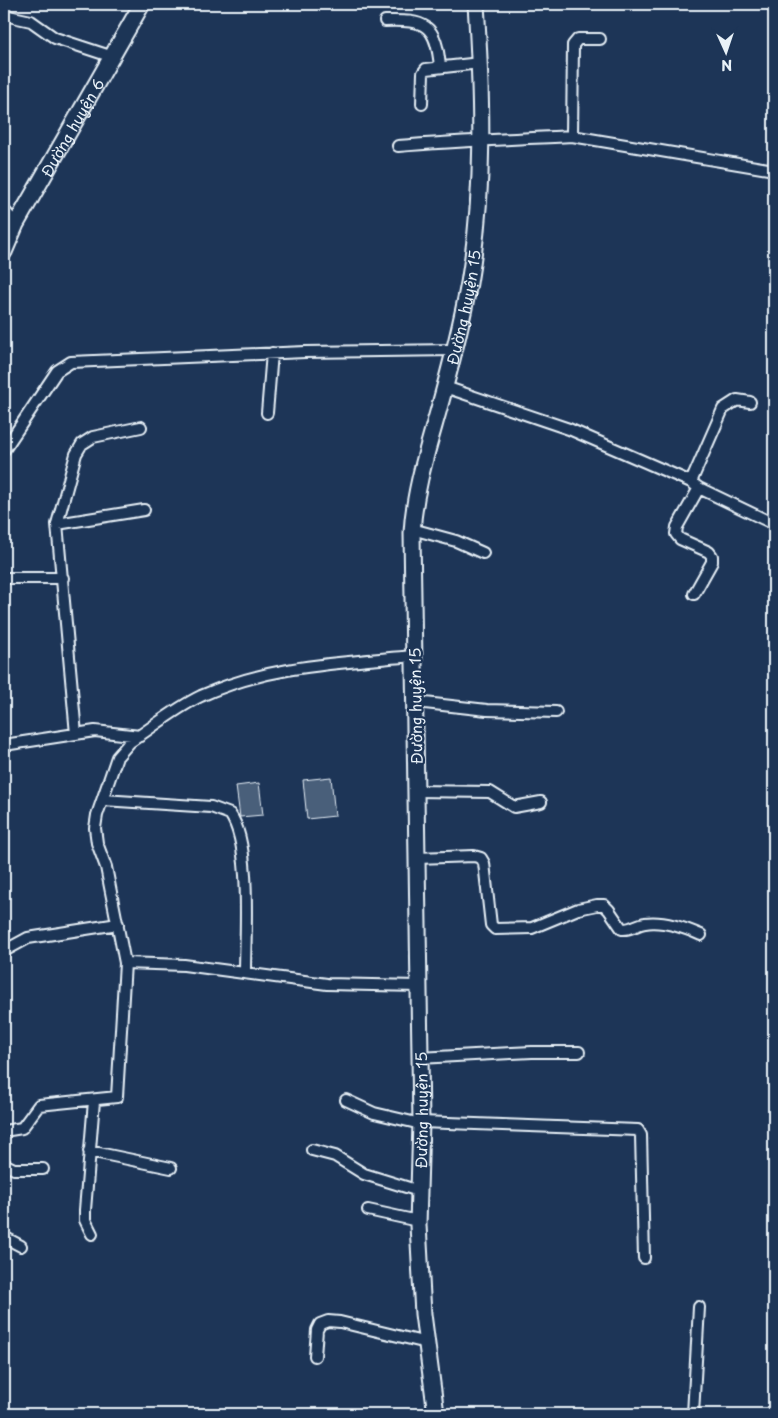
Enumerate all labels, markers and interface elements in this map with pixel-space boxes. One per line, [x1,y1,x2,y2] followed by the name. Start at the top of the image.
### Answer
[700,28,750,78] north arrow
[721,55,733,76] text: N
[34,74,109,181] street label: Đường huyện 6
[440,248,485,367] street label: Đường huyện 15
[402,647,428,765] street label: Đường huyện 15
[408,1051,433,1169] street label: Đường huyện 15

